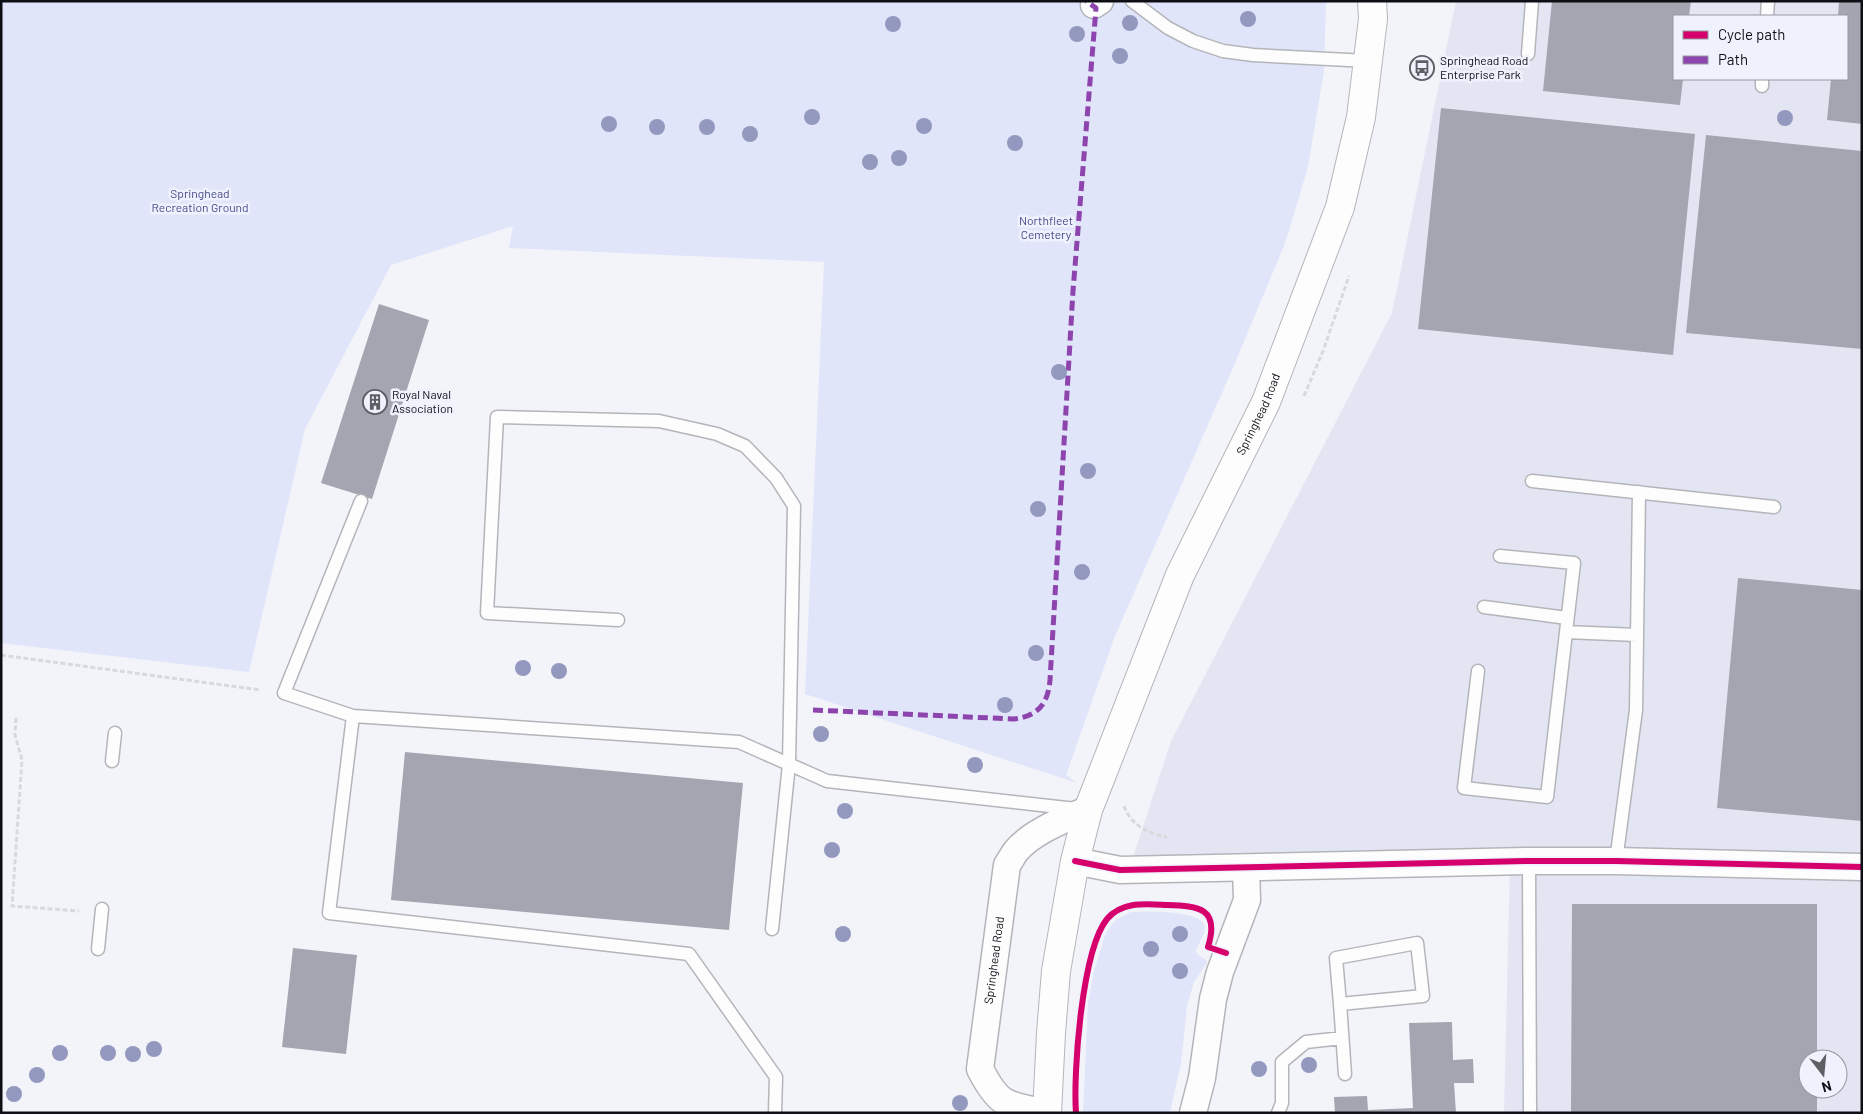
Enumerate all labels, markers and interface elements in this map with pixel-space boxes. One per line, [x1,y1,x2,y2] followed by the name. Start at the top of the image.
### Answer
[1673,15,1848,80] legend
[1718,25,1785,43] text: Cycle path
[1718,50,1748,68] text: Path
[1440,53,1528,81] place label: Springhead Road Enterprise Park
[1409,55,1435,81] bus stop icon: Springhead Road Enterprise Park
[151,186,249,214] park label: Springhead Recreation Ground
[1019,213,1073,241] park label: Northfleet Cemetery
[1233,371,1282,457] street label: Springhead Road
[392,387,453,415] place label: Royal Naval Association
[362,389,388,415] building icon: Royal Naval Association
[981,915,1006,1005] street label: Springhead Road
[1798,1049,1848,1099] north arrow
[1820,1078,1834,1096] text: N

